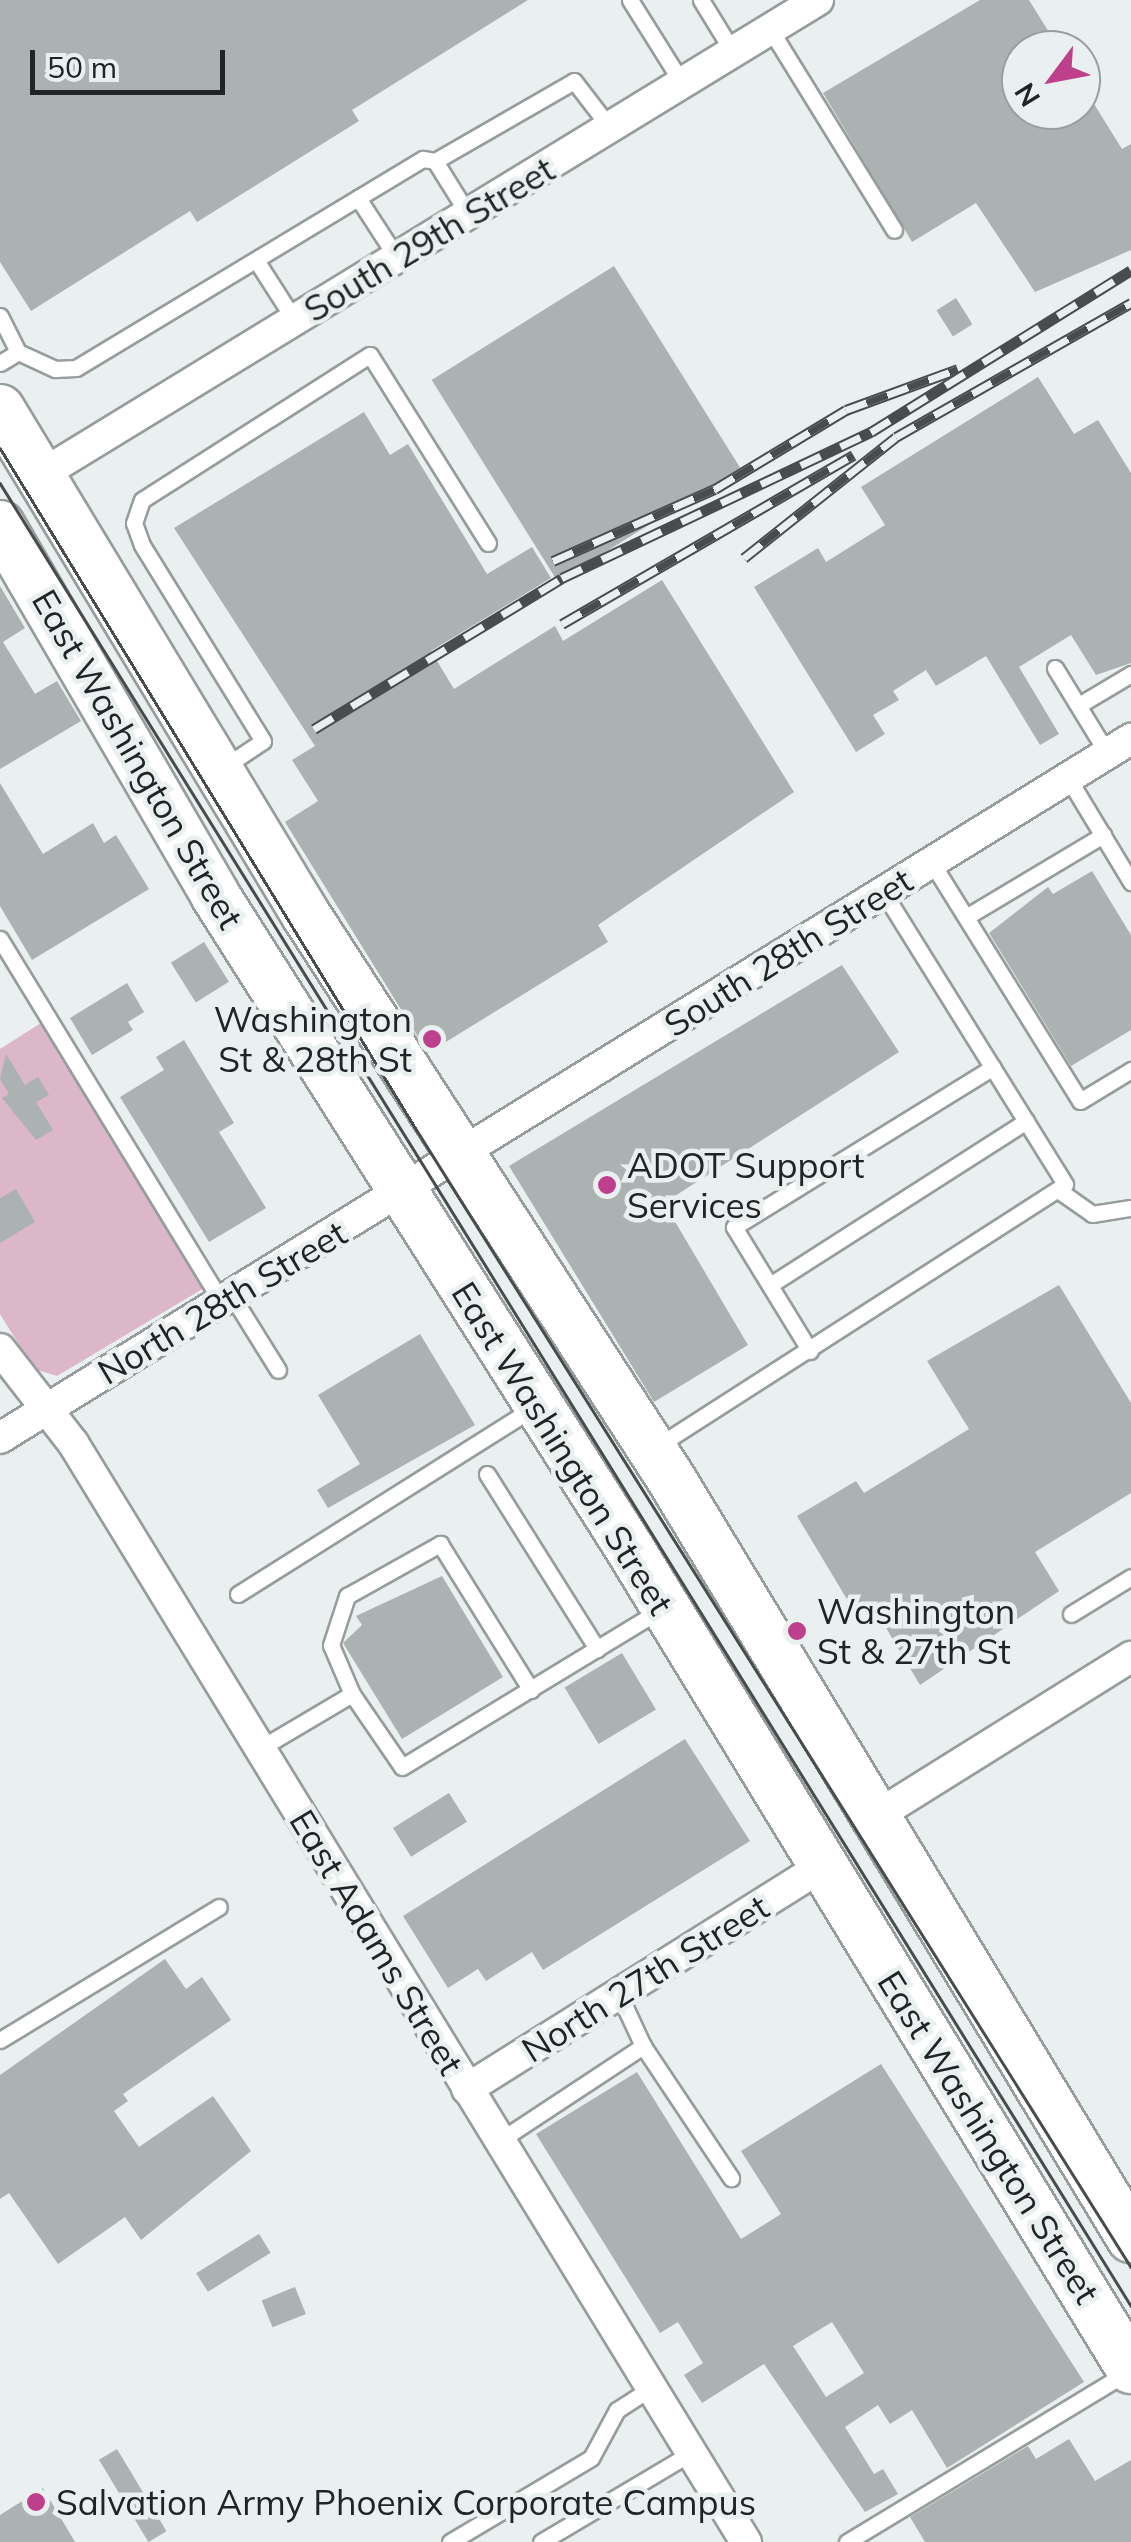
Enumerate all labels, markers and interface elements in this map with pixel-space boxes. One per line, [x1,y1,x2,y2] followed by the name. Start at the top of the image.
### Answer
[35,30,230,92] scale bar
[1001,30,1101,130] north arrow
[47,48,117,86] text: 50 m
[1006,77,1047,113] text: N
[296,148,562,330] street label: South 29th Street
[24,582,252,936] street label: East Washington Street
[656,859,920,1045] street label: South 28th Street
[214,998,412,1080] place label: Washington St & 28th St
[421,1028,443,1050] marker: Washington St & 28th St
[627,1144,864,1226] place label: ADOT Support Services
[596,1174,618,1196] marker: ADOT Support Services
[90,1211,354,1393] street label: North 28th Street
[443,1274,683,1622] street label: East Washington Street
[817,1590,1015,1672] place label: Washington St & 27th St
[786,1620,808,1642] marker: Washington St & 27th St
[281,1802,473,2082] street label: East Adams Street
[514,1885,776,2071] street label: North 27th Street
[869,1963,1109,2311] street label: East Washington Street
[56,2481,756,2523] place label: Salvation Army Phoenix Corporate Campus
[25,2491,47,2513] marker: Salvation Army Phoenix Corporate Campus

